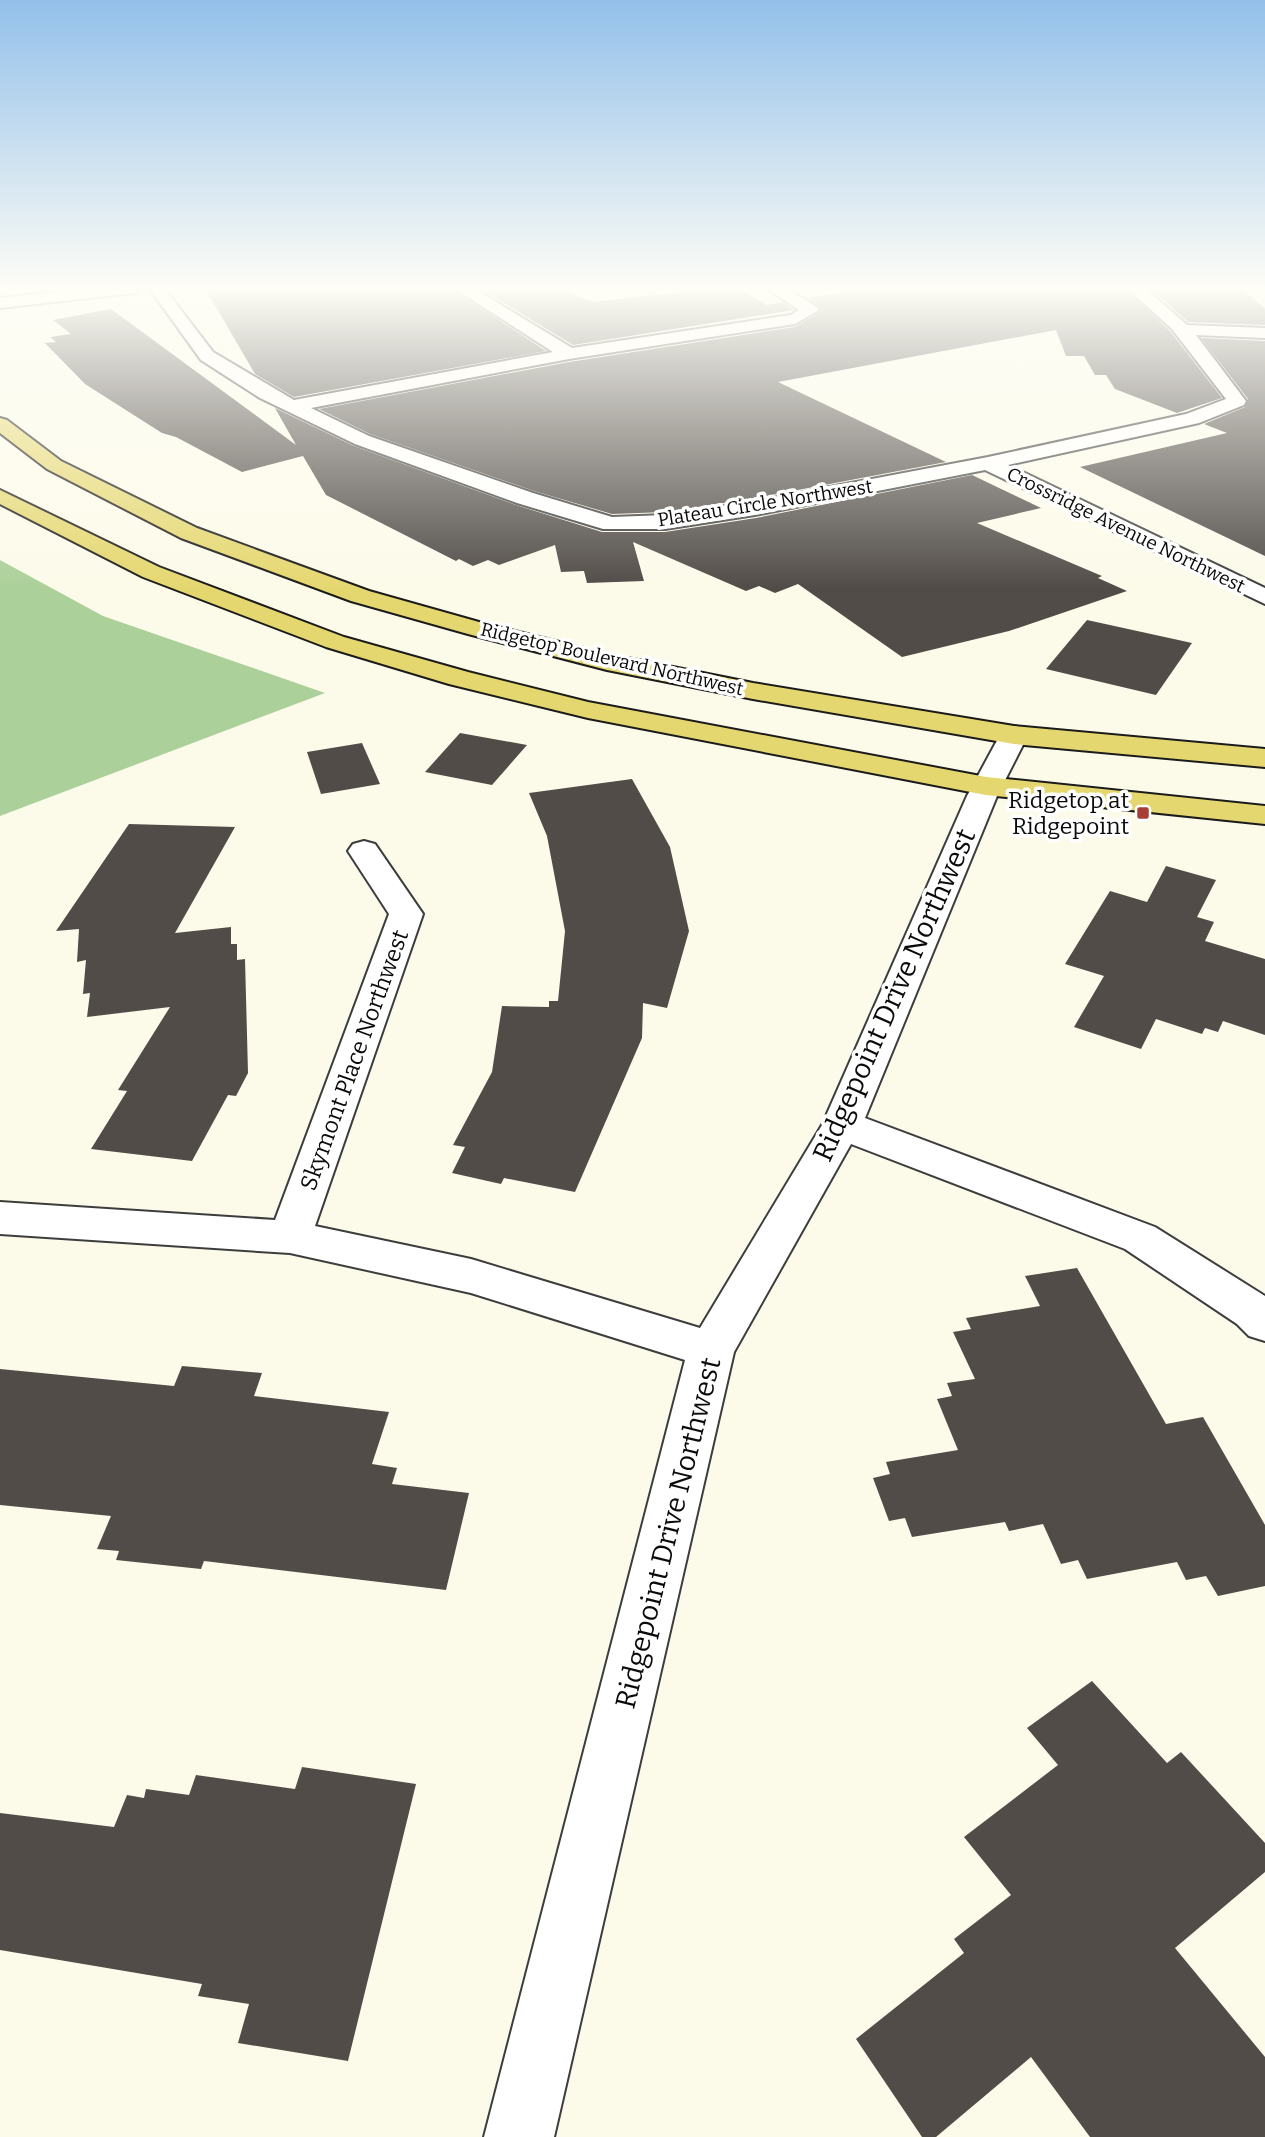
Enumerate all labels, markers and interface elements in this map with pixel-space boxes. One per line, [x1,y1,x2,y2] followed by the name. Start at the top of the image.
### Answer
[1003,462,1249,598] street label: Crossridge Avenue Northwest
[656,475,874,531] street label: Plateau Circle Northwest
[478,618,746,701] street label: Ridgetop Boulevard Northwest
[1008,786,1129,840] place label: Ridgetop at Ridgepoint
[1135,805,1151,821] marker: Ridgetop at Ridgepoint
[806,824,982,1166] street label: Ridgepoint Drive Northwest
[294,926,414,1194] street label: Skymont Place Northwest
[608,1354,728,1712] street label: Ridgepoint Drive Northwest

